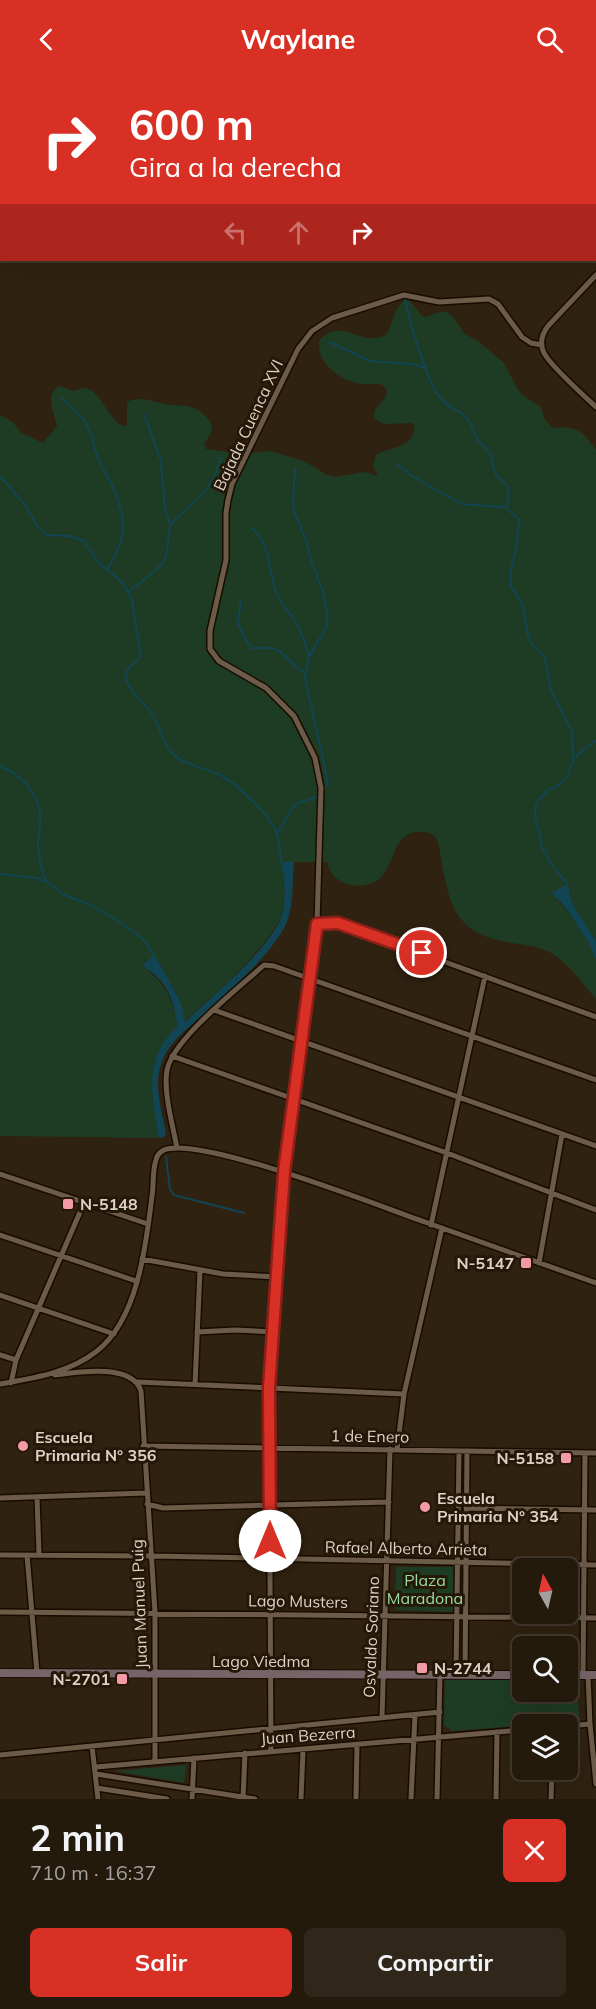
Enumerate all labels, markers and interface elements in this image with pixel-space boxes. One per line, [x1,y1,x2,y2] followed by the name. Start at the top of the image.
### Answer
[241,22,355,56] text: Waylane
[30,23,63,56] icon: back
[533,23,566,56] icon: search
[129,98,254,151] text: 600 m
[30,102,108,180] icon: right
[129,150,342,184] text: Gira a la derecha
[219,216,252,249] icon: left
[282,216,315,249] icon: ahead
[345,216,378,249] icon: right
[209,356,287,494] street label: Bajada Cuenca XVI
[396,927,447,978] pin
[405,936,438,969] icon: arrive
[80,1194,138,1214] place label: N-5148
[61,1197,75,1211] marker: N-5148
[457,1253,514,1273] place label: N-5147
[519,1256,533,1270] marker: N-5147
[331,1425,409,1447] street label: 1 de Enero
[35,1427,157,1465] place label: Escuela Primaria N° 356
[16,1439,30,1453] marker: Escuela Primaria N° 356
[497,1448,554,1468] place label: N-5158
[559,1451,573,1465] marker: N-5158
[437,1488,559,1526] place label: Escuela Primaria N° 354
[418,1500,432,1514] marker: Escuela Primaria N° 354
[238,1509,302,1573] position arrow
[325,1537,487,1559] street label: Rafael Alberto Arrieta
[127,1539,151,1669] street label: Juan Manuel Puig
[512,1558,578,1624] north arrow
[512,1558,578,1780] map controls
[387,1570,463,1608] park label: Plaza Maradona
[359,1576,383,1698] street label: Osvaldo Soriano
[248,1590,348,1612] street label: Lago Musters
[512,1636,578,1702] button: search
[212,1651,310,1671] street label: Lago Viedma
[434,1658,492,1678] place label: N-2744
[415,1661,429,1675] marker: N-2744
[53,1669,110,1689] place label: N-2701
[115,1672,129,1686] marker: N-2701
[512,1714,578,1780] button: layers
[260,1722,356,1748] street label: Juan Bezerra
[30,1815,125,1860] text: 2 min
[503,1819,566,1882] button: close
[30,1860,156,1885] text: 710 m · 16:37
[30,1928,292,1997] button: Salir
[304,1928,566,1997] button: Compartir

